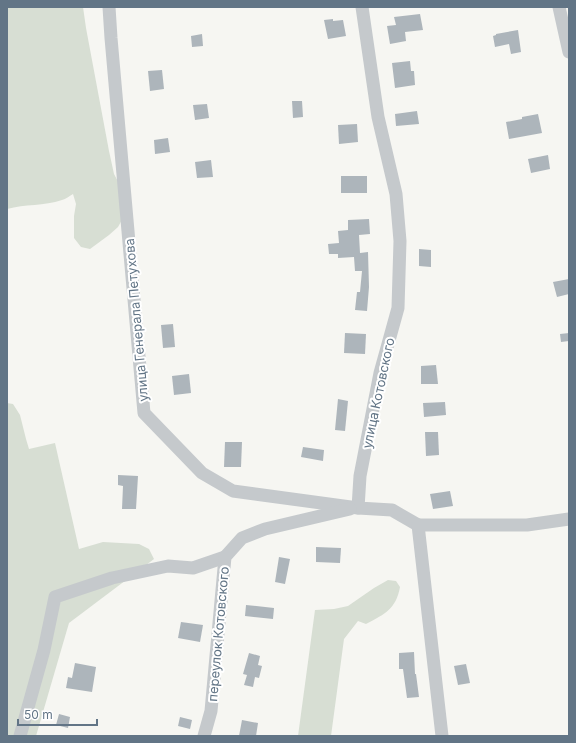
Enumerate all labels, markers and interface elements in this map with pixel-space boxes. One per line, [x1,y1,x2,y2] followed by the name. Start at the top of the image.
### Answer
[121,238,151,402] street label: улица Генерала Петухова
[358,336,398,450] street label: улица Котовского
[204,566,232,702] street label: переулок Котовского
[18,701,97,727] scale bar
[24,707,53,722] text: 50 m

